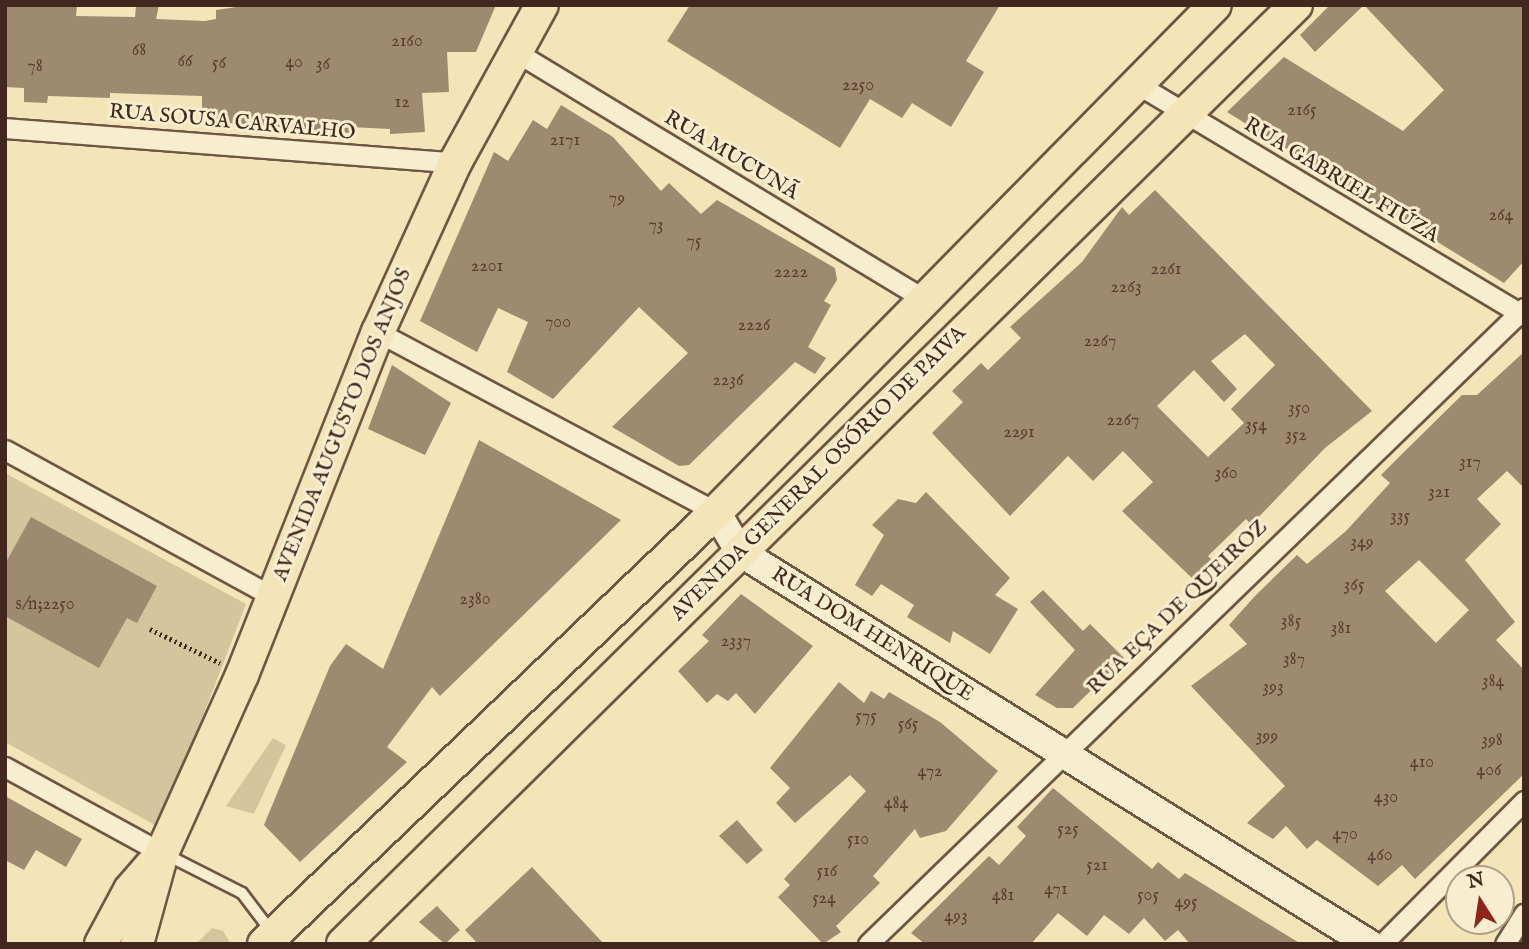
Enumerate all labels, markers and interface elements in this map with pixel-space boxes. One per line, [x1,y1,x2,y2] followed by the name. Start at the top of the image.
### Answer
[391,31,423,53] house number: 2160
[132,40,146,62] house number: 68
[177,51,193,73] house number: 66
[285,52,303,74] house number: 40
[212,53,226,75] house number: 56
[316,54,330,76] house number: 36
[27,56,43,78] house number: 78
[842,75,874,97] house number: 2250
[394,92,410,114] house number: 12
[108,100,356,146] street label: RUA SOUSA CARVALHO
[1287,100,1317,122] house number: 2165
[659,106,803,206] street label: RUA MUCUNÃ
[1239,113,1443,249] street label: RUA GABRIEL FIÚZA
[550,130,580,152] house number: 2171
[609,188,625,210] house number: 79
[1489,205,1513,227] house number: 264
[648,215,664,237] house number: 73
[687,231,701,253] house number: 75
[471,256,503,278] house number: 2201
[1150,259,1182,281] house number: 2261
[774,262,808,284] house number: 2222
[268,265,418,585] street label: AVENIDA AUGUSTO DOS ANJOS
[1110,277,1142,299] house number: 2263
[545,312,571,334] house number: 700
[738,315,770,337] house number: 2226
[666,321,972,627] street label: AVENIDA GENERAL OSÓRIO DE PAIVA
[1084,331,1116,353] house number: 2267
[712,370,744,392] house number: 2236
[1288,398,1310,420] house number: 350
[1107,410,1139,432] house number: 2267
[1245,415,1267,437] house number: 354
[1003,422,1035,444] house number: 2291
[1285,425,1307,447] house number: 352
[1459,452,1481,474] house number: 317
[1214,463,1238,485] house number: 360
[1428,482,1450,504] house number: 321
[1390,506,1410,528] house number: 335
[1083,515,1273,701] street label: RUA EÇA DE QUEIROZ
[1350,532,1374,554] house number: 349
[766,562,978,708] street label: RUA DOM HENRIQUE
[1344,575,1364,597] house number: 365
[459,589,491,611] house number: 2380
[15,594,75,616] house number: s/n;2250
[1281,611,1301,633] house number: 385
[1331,618,1351,640] house number: 381
[721,631,751,653] house number: 2337
[1283,649,1305,671] house number: 387
[1482,671,1504,693] house number: 384
[1262,677,1284,699] house number: 393
[855,706,877,728] house number: 575
[898,714,918,736] house number: 565
[1256,726,1278,748] house number: 399
[1481,730,1503,752] house number: 398
[1410,752,1434,774] house number: 410
[1476,760,1502,782] house number: 406
[917,761,943,783] house number: 472
[1374,787,1398,809] house number: 430
[884,793,908,815] house number: 484
[1057,819,1079,841] house number: 525
[1332,824,1358,846] house number: 470
[847,829,869,851] house number: 510
[1367,845,1393,867] house number: 460
[1086,855,1108,877] house number: 521
[817,861,837,883] house number: 516
[1445,865,1515,935] north arrow
[1466,868,1487,895] text: N
[1044,879,1068,901] house number: 471
[992,885,1014,907] house number: 481
[1137,885,1159,907] house number: 505
[812,888,836,910] house number: 524
[1174,892,1198,914] house number: 495
[944,906,968,928] house number: 493

